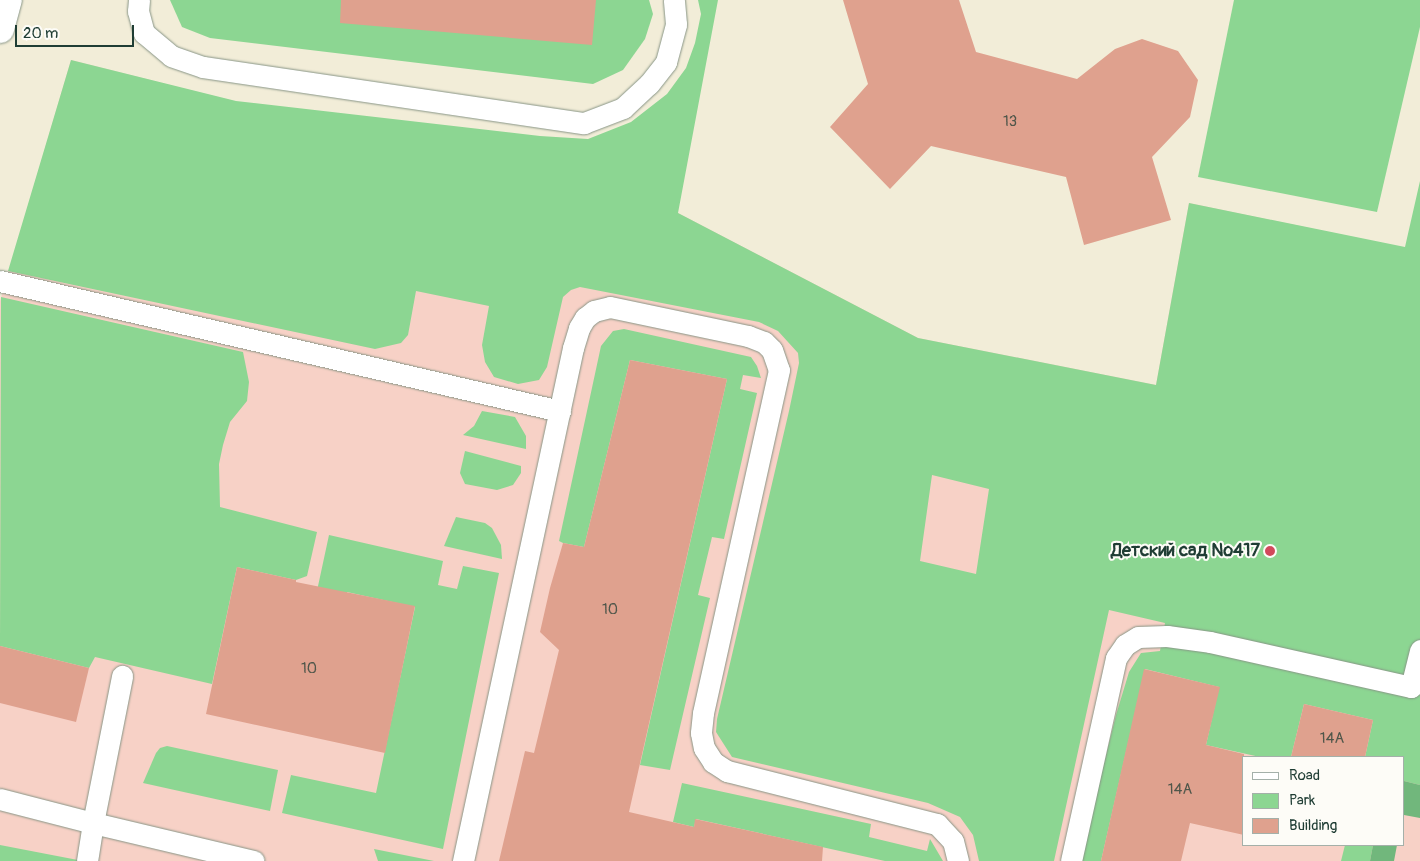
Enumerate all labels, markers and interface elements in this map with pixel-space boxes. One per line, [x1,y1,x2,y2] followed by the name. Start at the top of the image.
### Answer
[18,15,136,47] scale bar
[23,24,58,43] text: 20 m
[1003,113,1017,131] house number: 13
[1111,540,1260,562] place label: Детский сад №417
[1264,545,1276,557] marker: Детский сад №417
[602,601,618,619] house number: 10
[301,660,317,678] house number: 10
[1320,730,1344,748] house number: 14А
[1242,756,1405,846] legend
[1289,766,1320,785] text: Road
[1168,781,1192,799] house number: 14А
[1289,791,1315,810] text: Park
[1289,816,1337,835] text: Building

